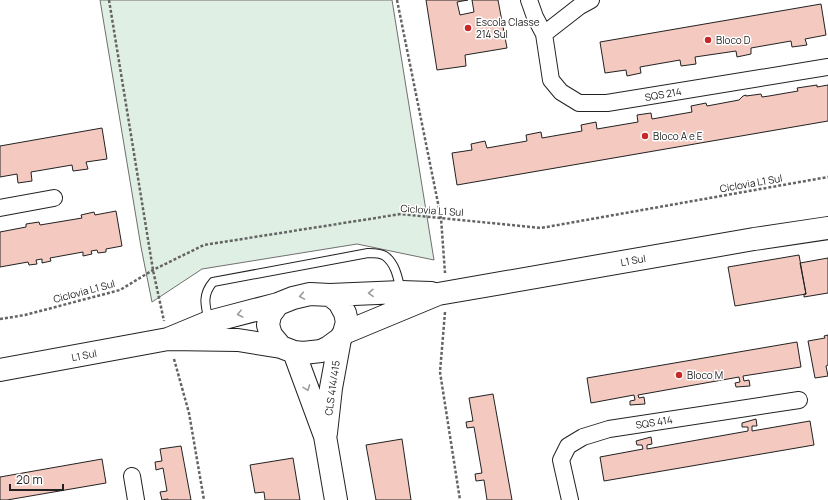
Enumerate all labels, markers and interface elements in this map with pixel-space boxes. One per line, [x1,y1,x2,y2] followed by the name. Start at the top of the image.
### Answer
[476,15,540,41] place label: Escola Classe 214 Sul
[463,23,473,33] marker: Escola Classe 214 Sul
[716,33,751,47] place label: Bloco D
[703,35,713,45] marker: Bloco D
[644,84,683,104] street label: SQS 214
[653,129,703,143] place label: Bloco A e E
[640,131,650,141] marker: Bloco A e E
[719,171,783,195] street label: Ciclovia L1 Sul
[400,201,464,219] street label: Ciclovia L1 Sul
[619,251,647,269] street label: L1 Sul
[52,276,116,306] street label: Ciclovia L1 Sul
[368,289,374,297] one-way arrow
[299,291,305,300] one-way arrow
[237,309,243,317] one-way arrow
[70,346,98,364] street label: L1 Sul
[321,359,343,416] street label: CLS 414/415
[687,368,723,382] place label: Bloco M
[674,370,684,380] marker: Bloco M
[302,385,310,392] one-way arrow
[635,412,674,432] street label: SQS 414
[10,466,63,492] scale bar
[16,471,43,488] text: 20 m

